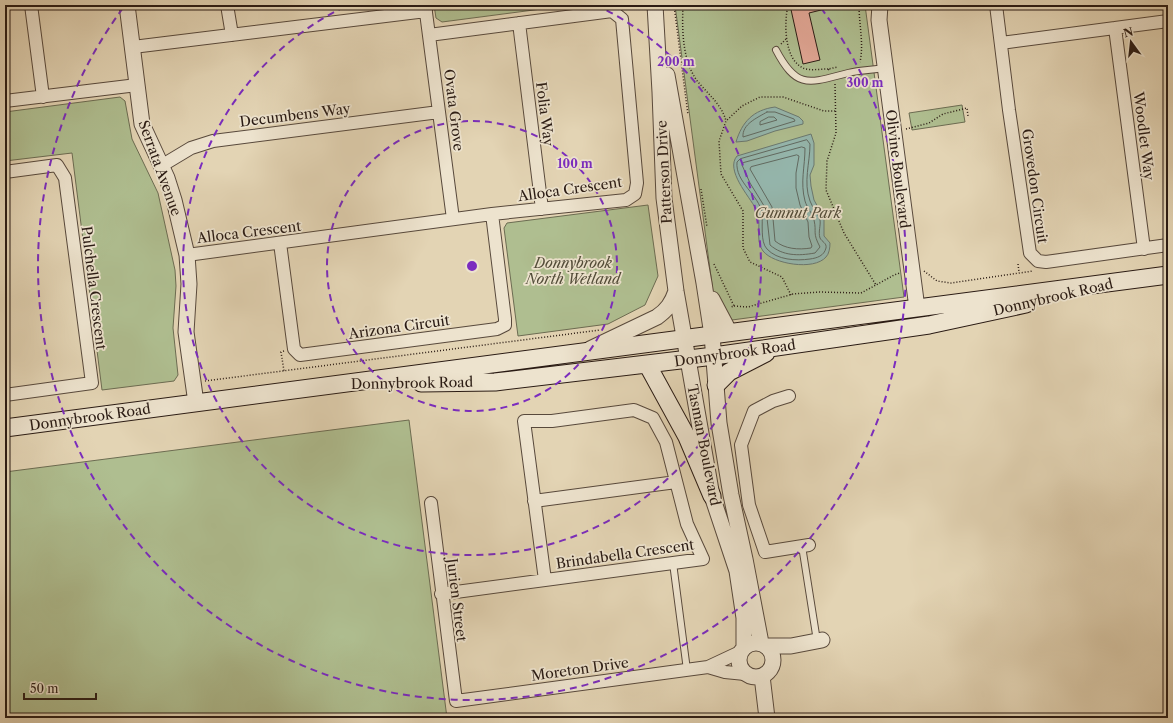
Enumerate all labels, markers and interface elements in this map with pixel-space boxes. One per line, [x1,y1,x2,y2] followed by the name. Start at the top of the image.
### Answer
[1111,22,1151,62] north arrow
[1122,24,1135,40] text: N
[657,54,695,69] text: 200 m
[440,68,468,152] street label: Ovata Grove
[846,75,884,90] text: 300 m
[532,81,558,147] street label: Folia Way
[1130,90,1158,181] street label: Woodlet Way
[239,99,352,131] street label: Decumbens Way
[882,109,914,230] street label: Olivine Boulevard
[134,118,186,218] street label: Serrata Avenue
[652,120,676,224] street label: Patterson Drive
[1018,127,1052,245] street label: Grovedon Circuit
[557,156,593,171] text: 100 m
[516,173,623,205] street label: Alloca Crescent
[755,204,842,222] park label: Gumnut Park
[195,217,302,247] street label: Alloca Crescent
[77,225,111,351] street label: Pulchella Crescent
[525,254,622,288] park label: Donnybrook North Wetland
[465,259,479,273] centre of rings
[991,274,1115,320] street label: Donnybrook Road
[346,311,451,343] street label: Arizona Circuit
[673,336,797,370] street label: Donnybrook Road
[351,373,474,393] street label: Donnybrook Road
[683,383,725,508] street label: Tasman Boulevard
[28,400,152,434] street label: Donnybrook Road
[555,535,695,573] street label: Brindabella Crescent
[443,555,471,643] street label: Jurien Street
[530,653,630,685] street label: Moreton Drive
[24,675,96,701] scale bar
[30,681,59,696] text: 50 m

